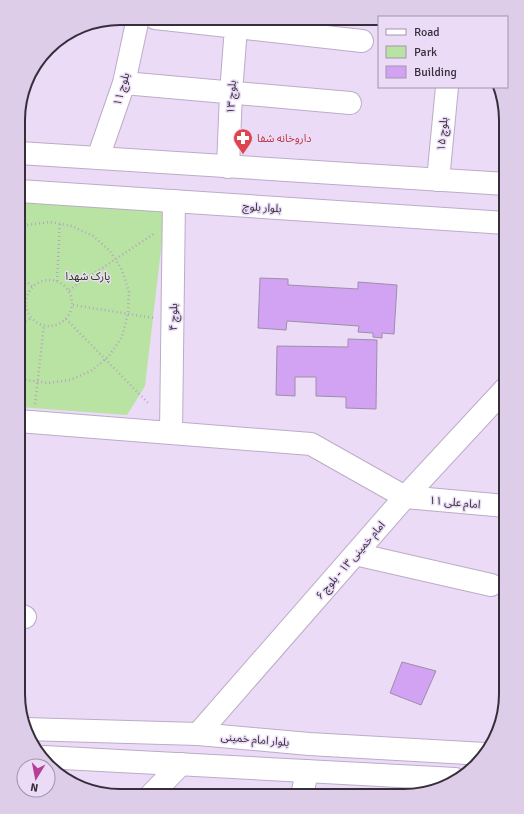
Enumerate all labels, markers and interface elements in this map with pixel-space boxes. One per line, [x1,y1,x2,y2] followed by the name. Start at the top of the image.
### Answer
[378,16,508,88] legend
[414,25,440,40] text: Road
[414,45,437,60] text: Park
[414,65,457,80] text: Building
[111,71,133,107] street label: بلوچ ۱۱
[224,80,240,114] street label: بلوچ ۱۳
[435,117,451,151] street label: بلوچ ۱۵
[232,127,254,155] pharmacy icon: داروخانه شفا
[257,132,312,145] place label: داروخانه شفا
[242,200,282,216] street label: بلوار بلوچ
[66,270,110,284] park label: پارک شهدا
[167,303,181,331] street label: بلوچ ۴
[429,494,481,512] street label: امام علی ۱۱
[313,519,389,603] street label: امام خمینی ۱۳ - بلوچ ۶
[220,730,290,750] street label: بلوار امام خمینی
[16,758,56,798] north arrow
[29,780,39,794] text: N

